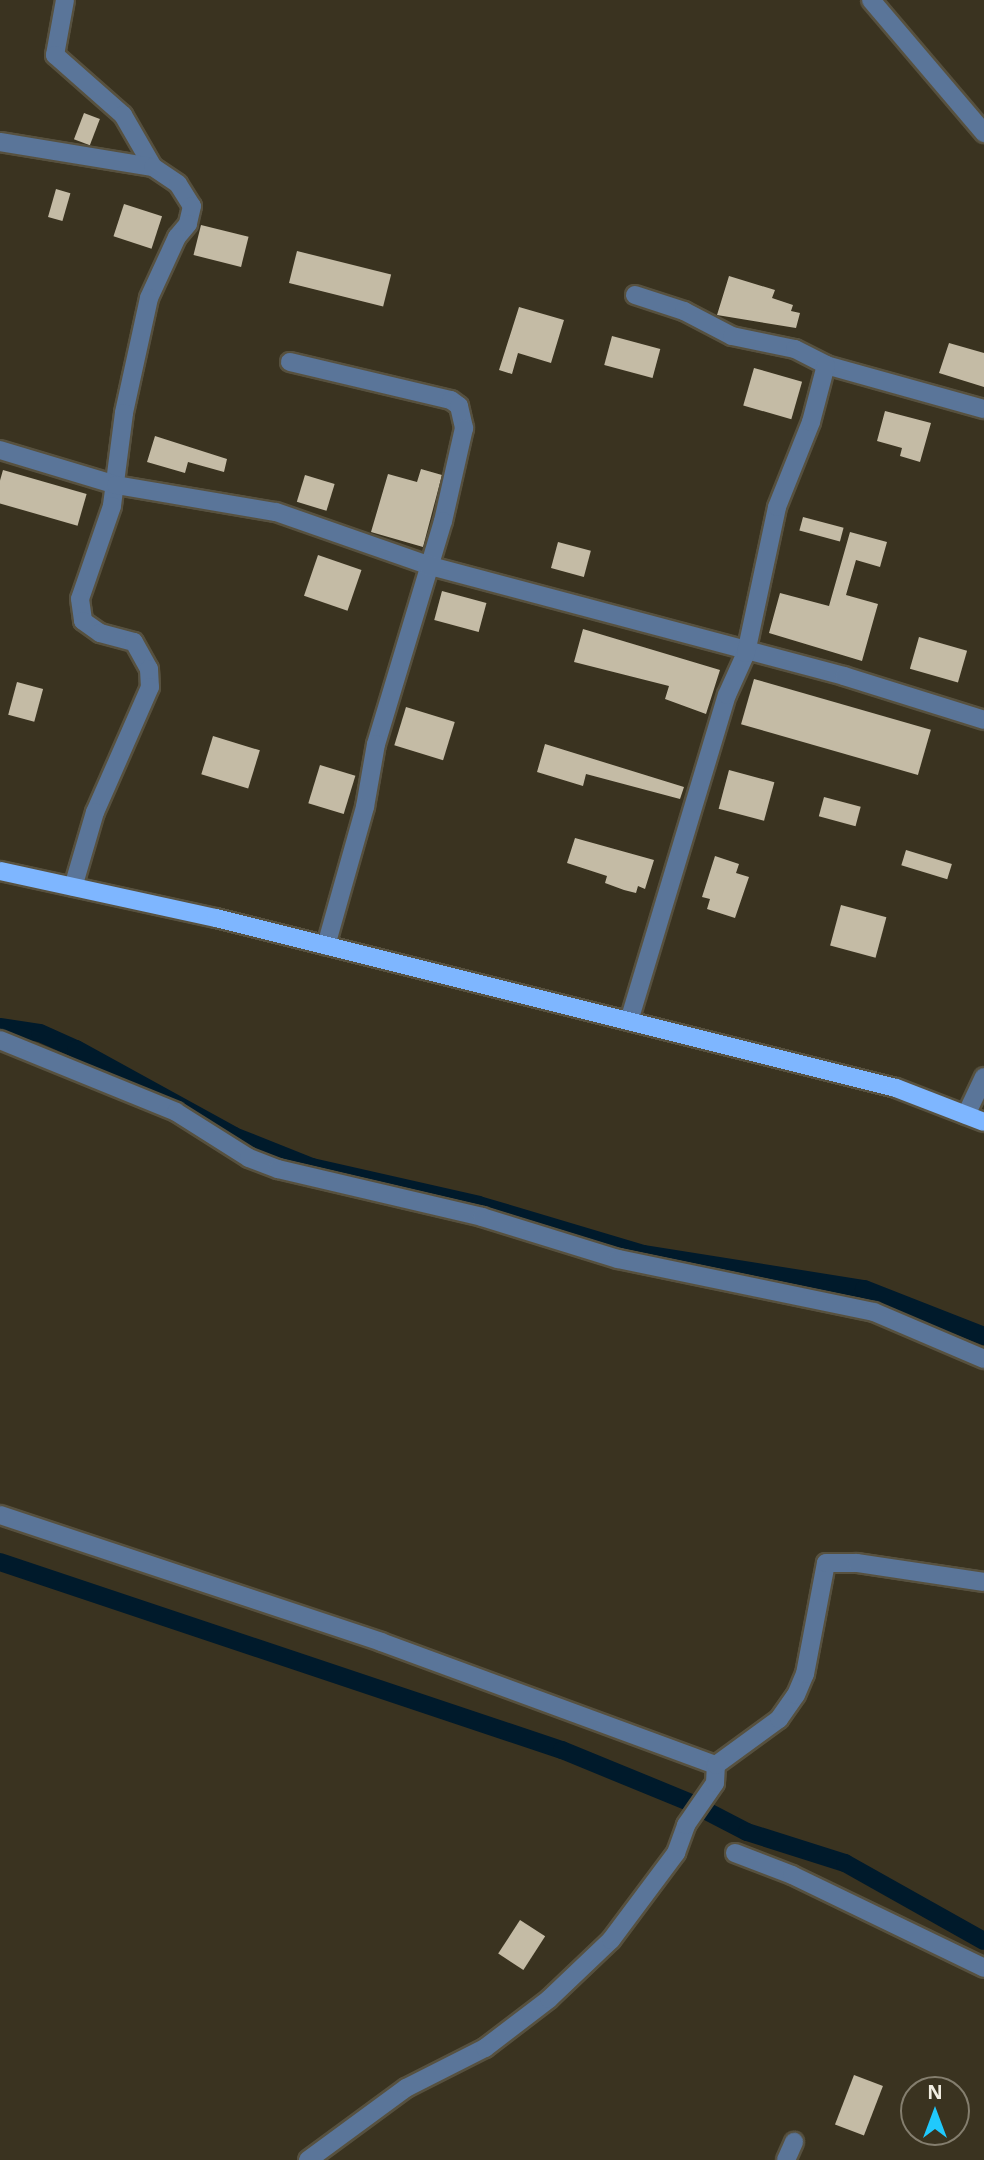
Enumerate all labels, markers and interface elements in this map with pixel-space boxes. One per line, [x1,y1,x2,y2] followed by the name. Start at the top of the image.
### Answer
[900,2076,970,2146] north arrow
[927,2079,943,2105] text: N

